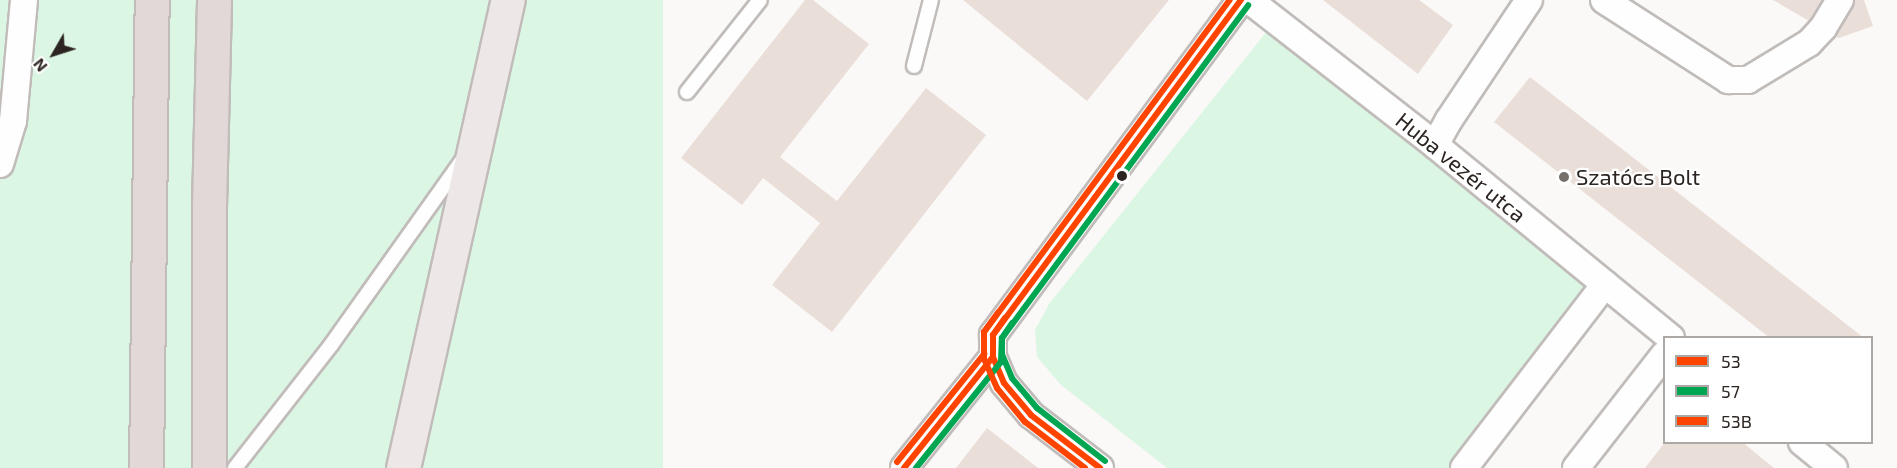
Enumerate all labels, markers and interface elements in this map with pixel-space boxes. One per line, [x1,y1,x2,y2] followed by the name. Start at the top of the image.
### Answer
[24,24,84,84] north arrow
[29,55,51,76] text: N
[1390,106,1532,228] street label: Huba vezér utca
[1576,164,1700,190] place label: Szatócs Bolt
[1116,170,1128,182] unlabelled marker
[1557,170,1571,184] marker: Szatócs Bolt
[1663,336,1873,444] legend
[1721,350,1741,372] text: 53
[1721,380,1740,402] text: 57
[1721,410,1752,432] text: 53B

